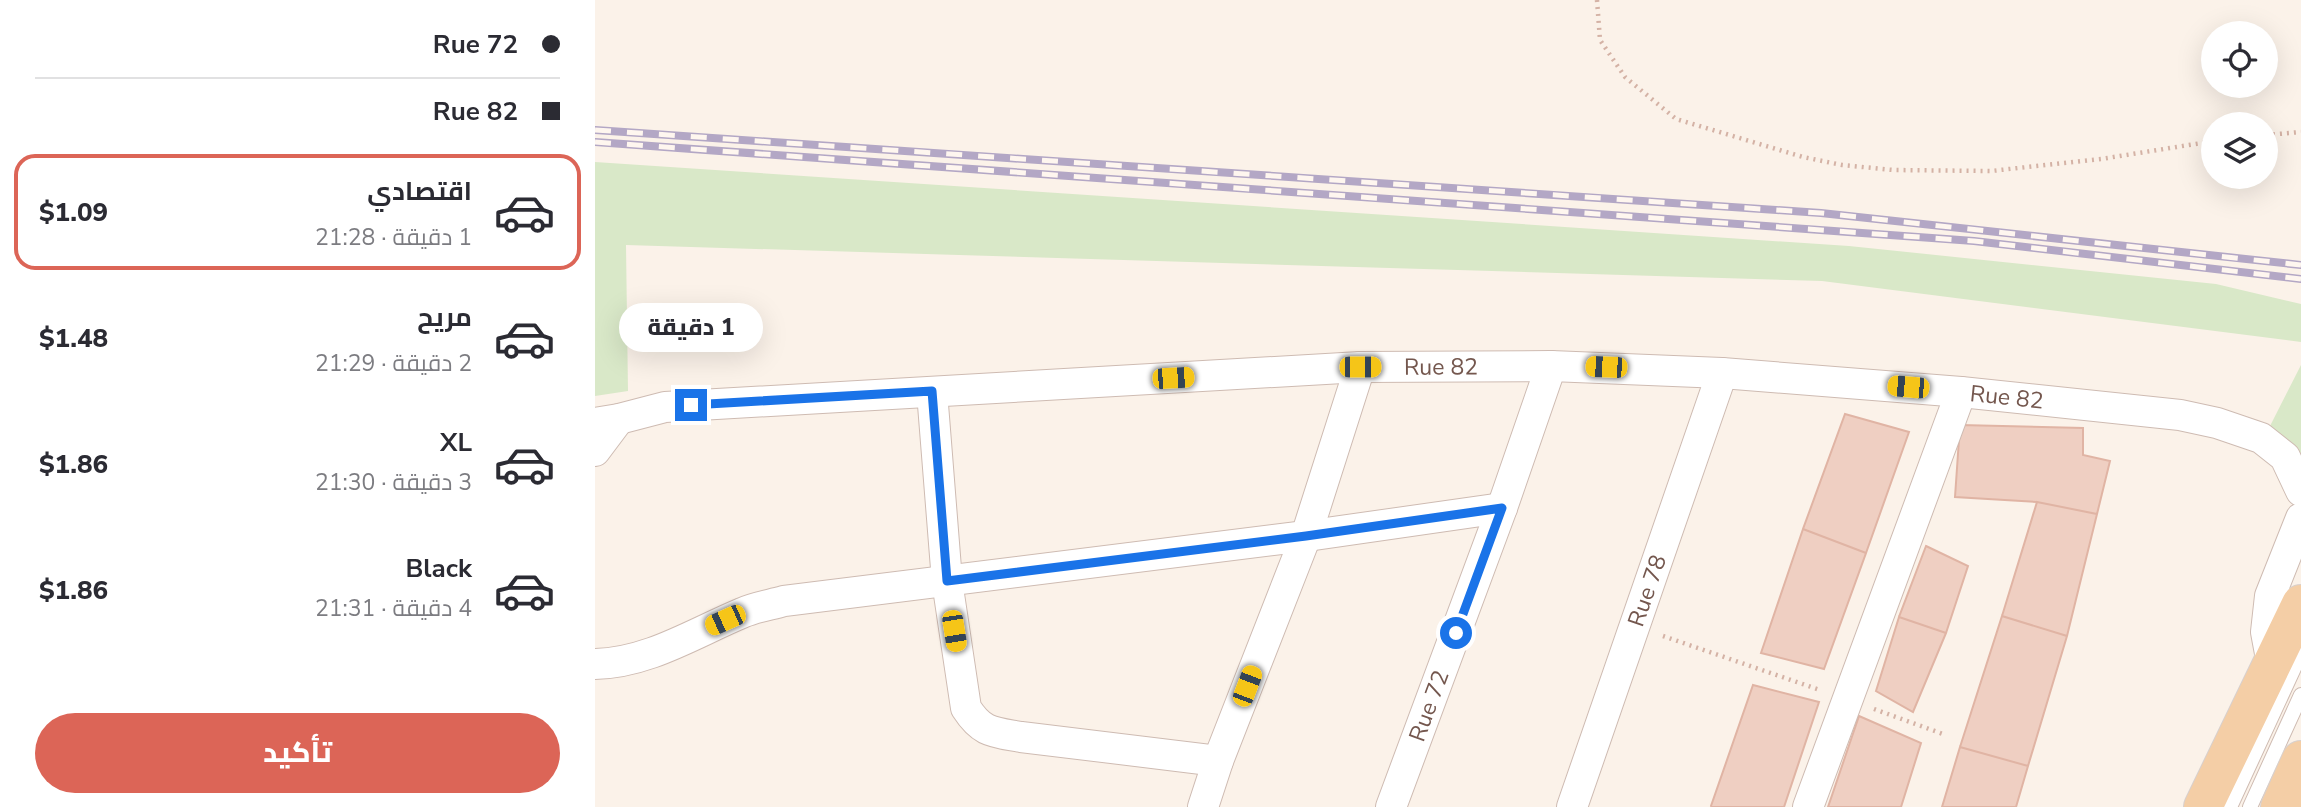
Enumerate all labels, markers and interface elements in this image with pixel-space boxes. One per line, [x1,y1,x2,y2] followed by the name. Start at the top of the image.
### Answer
[2201,21,2278,189] map controls
[2201,21,2278,98] button: locate
[433,27,518,62] text: Rue 72
[433,94,518,129] text: Rue 82
[2201,112,2278,189] button: layers
[367,174,472,209] text: اقتصادي
[493,181,556,244] icon: car
[39,195,108,230] text: $1.09
[315,222,472,253] text: 1 دقيقة · 21:28
[417,300,472,335] text: مريح
[619,304,763,352] callout: 1 دقيقة
[493,307,556,370] icon: car
[648,312,735,343] text: 1 دقيقة
[39,321,108,356] text: $1.48
[315,348,472,379] text: 2 دقيقة · 21:29
[1404,351,1478,383] street label: Rue 82
[1585,356,1628,378] car
[1340,357,1382,378] car
[1152,366,1195,390] car
[1887,375,1930,399] car
[1968,378,2045,417] street label: Rue 82
[675,389,707,421] route end
[440,425,472,460] text: XL
[493,433,556,496] icon: car
[39,447,108,482] text: $1.86
[315,467,472,498] text: 3 دقيقة · 21:30
[405,551,472,586] text: Black
[1621,551,1674,631] street label: Rue 78
[493,559,556,622] icon: car
[39,573,108,608] text: $1.86
[315,593,472,624] text: 4 دقيقة · 21:31
[702,602,749,638] car
[941,609,968,653] car
[1440,617,1472,649] route start
[1230,663,1265,709] car
[1402,666,1456,746] street label: Rue 72
[35,713,560,793] button: تأكيد

